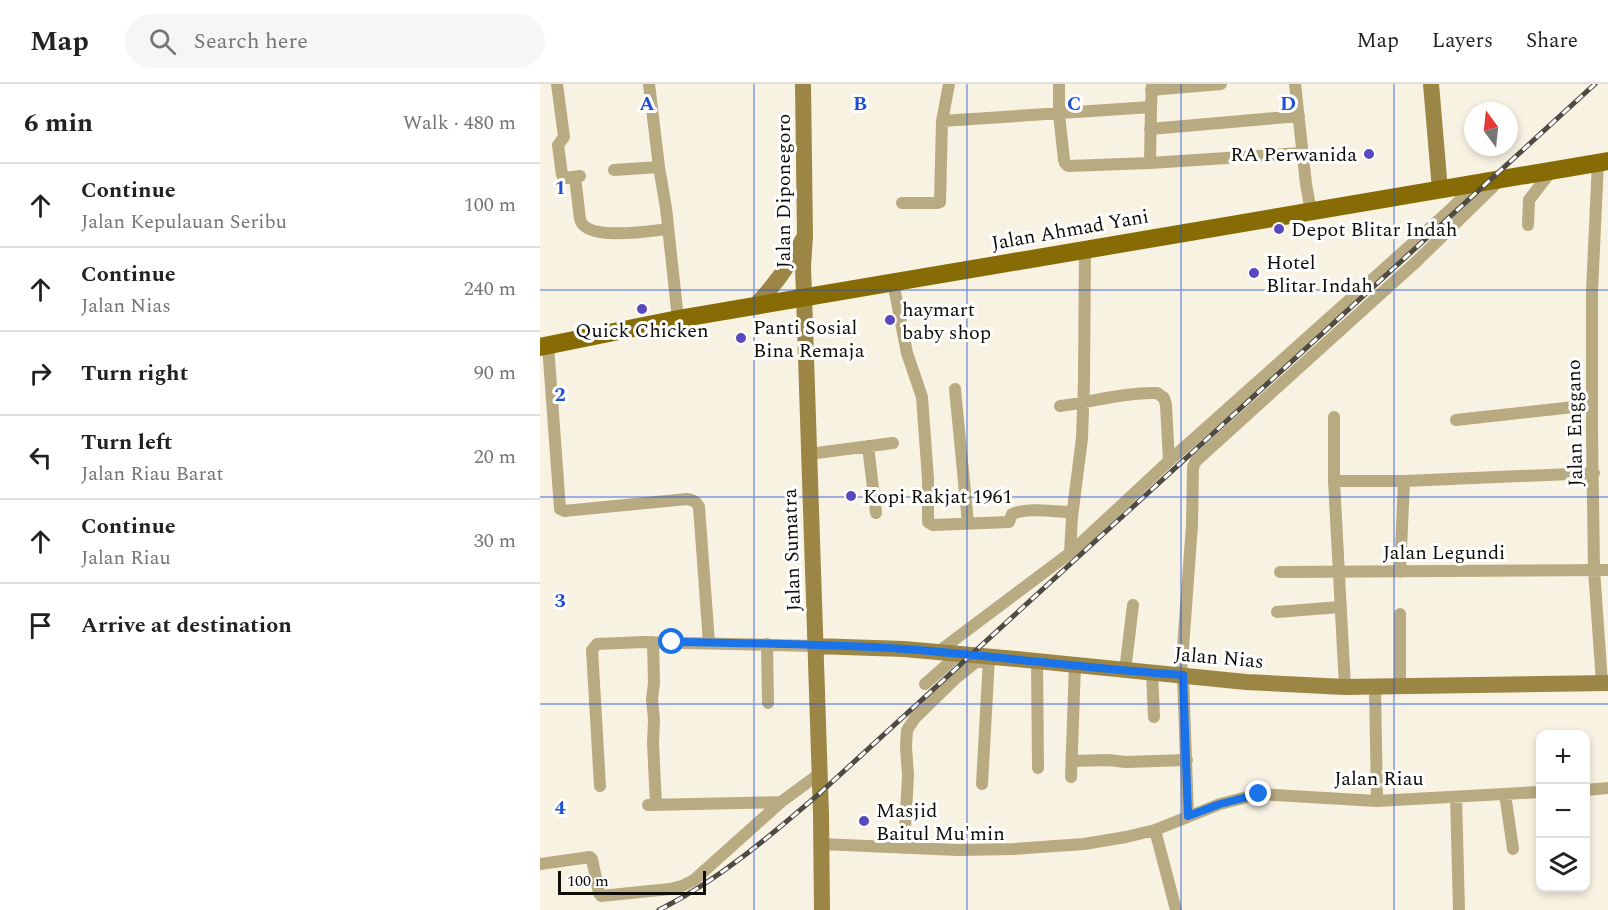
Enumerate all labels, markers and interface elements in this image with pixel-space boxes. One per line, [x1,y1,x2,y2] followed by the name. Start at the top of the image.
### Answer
[125,14,545,68] search box
[30,20,89,63] text: Map
[146,25,179,58] icon: search
[194,25,308,58] text: Search here
[1357,25,1399,57] text: Map
[1432,25,1493,57] text: Layers
[1526,25,1578,57] text: Share
[639,89,655,119] text: A
[853,89,867,119] text: B
[1067,89,1081,119] text: C
[1280,89,1296,119] text: D
[1464,102,1518,156] north arrow
[24,103,93,143] text: 6 min
[403,108,516,138] text: Walk · 480 m
[769,114,799,268] street label: Jalan Diponegoro
[1230,140,1357,170] place label: RA Perwanida
[1362,147,1376,161] marker: RA Perwanida
[554,173,566,203] text: 1
[81,174,176,207] text: Continue
[24,189,57,222] icon: ahead
[464,190,516,220] text: 100 m
[989,201,1151,259] street label: Jalan Ahmad Yani
[81,207,287,237] text: Jalan Kepulauan Seribu
[1291,215,1457,245] place label: Depot Blitar Indah
[1272,222,1286,236] marker: Depot Blitar Indah
[1266,248,1373,301] place label: Hotel Blitar Indah
[81,258,176,291] text: Continue
[1247,266,1261,280] marker: Hotel Blitar Indah
[24,273,57,306] icon: ahead
[464,274,516,304] text: 240 m
[81,291,171,321] text: Jalan Nias
[902,295,991,348] place label: haymart baby shop
[635,302,649,316] marker: Quick Chicken
[753,313,865,366] place label: Panti Sosial Bina Remaja
[883,313,897,327] marker: haymart baby shop
[575,316,709,346] place label: Quick Chicken
[734,331,748,345] marker: Panti Sosial Bina Remaja
[24,357,57,390] icon: right
[81,357,188,390] text: Turn right
[474,358,516,388] text: 90 m
[1559,359,1591,487] street label: Jalan Enggano
[554,380,566,410] text: 2
[81,426,173,459] text: Turn left
[24,441,57,474] icon: left
[474,442,516,472] text: 20 m
[81,459,224,489] text: Jalan Riau Barat
[863,482,1012,512] place label: Kopi Rakjat 1961
[775,488,809,612] street label: Jalan Sumatra
[844,489,858,503] marker: Kopi Rakjat 1961
[81,510,176,543] text: Continue
[24,525,57,558] icon: ahead
[474,526,516,556] text: 30 m
[1383,538,1505,568] street label: Jalan Legundi
[81,543,171,573] text: Jalan Riau
[554,586,566,616] text: 3
[24,609,57,642] icon: arrive
[81,609,292,642] text: Arrive at destination
[658,628,684,654] route start
[1173,639,1265,677] street label: Jalan Nias
[1536,730,1590,892] map controls
[1536,730,1590,784] button: +
[1334,764,1424,794] street label: Jalan Riau
[1245,780,1271,806] route end
[1536,784,1590,838] button: −
[554,793,566,823] text: 4
[876,796,1005,849] place label: Masjid Baitul Mu'min
[857,814,871,828] marker: Masjid Baitul Mu'min
[1536,838,1590,892] button: layers
[558,868,706,896] scale bar
[567,869,609,893] text: 100 m

